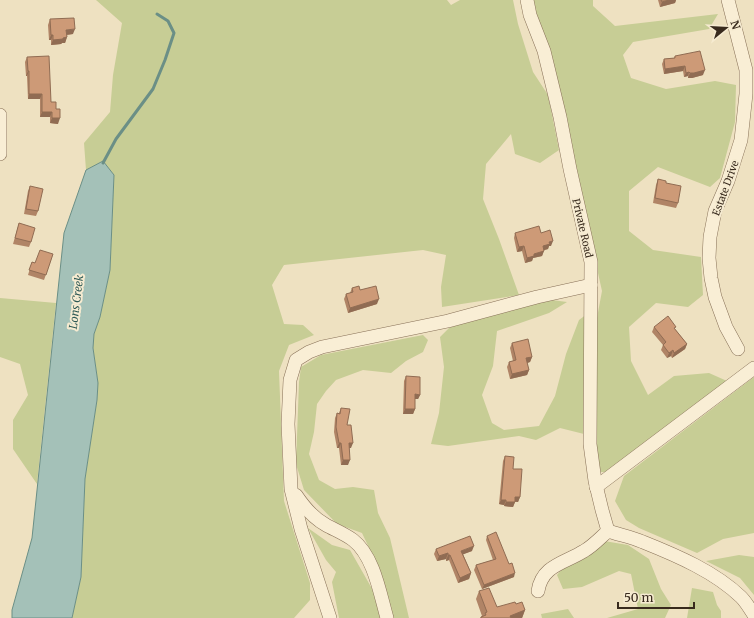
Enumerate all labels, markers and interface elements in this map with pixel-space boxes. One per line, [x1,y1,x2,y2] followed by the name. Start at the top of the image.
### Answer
[706,8,746,48] north arrow
[728,19,744,31] text: N
[709,159,741,218] street label: Estate Drive
[569,197,596,259] street label: Private Road
[66,274,86,330] water label: Lons Creek
[618,584,694,610] scale bar
[624,590,653,605] text: 50 m

